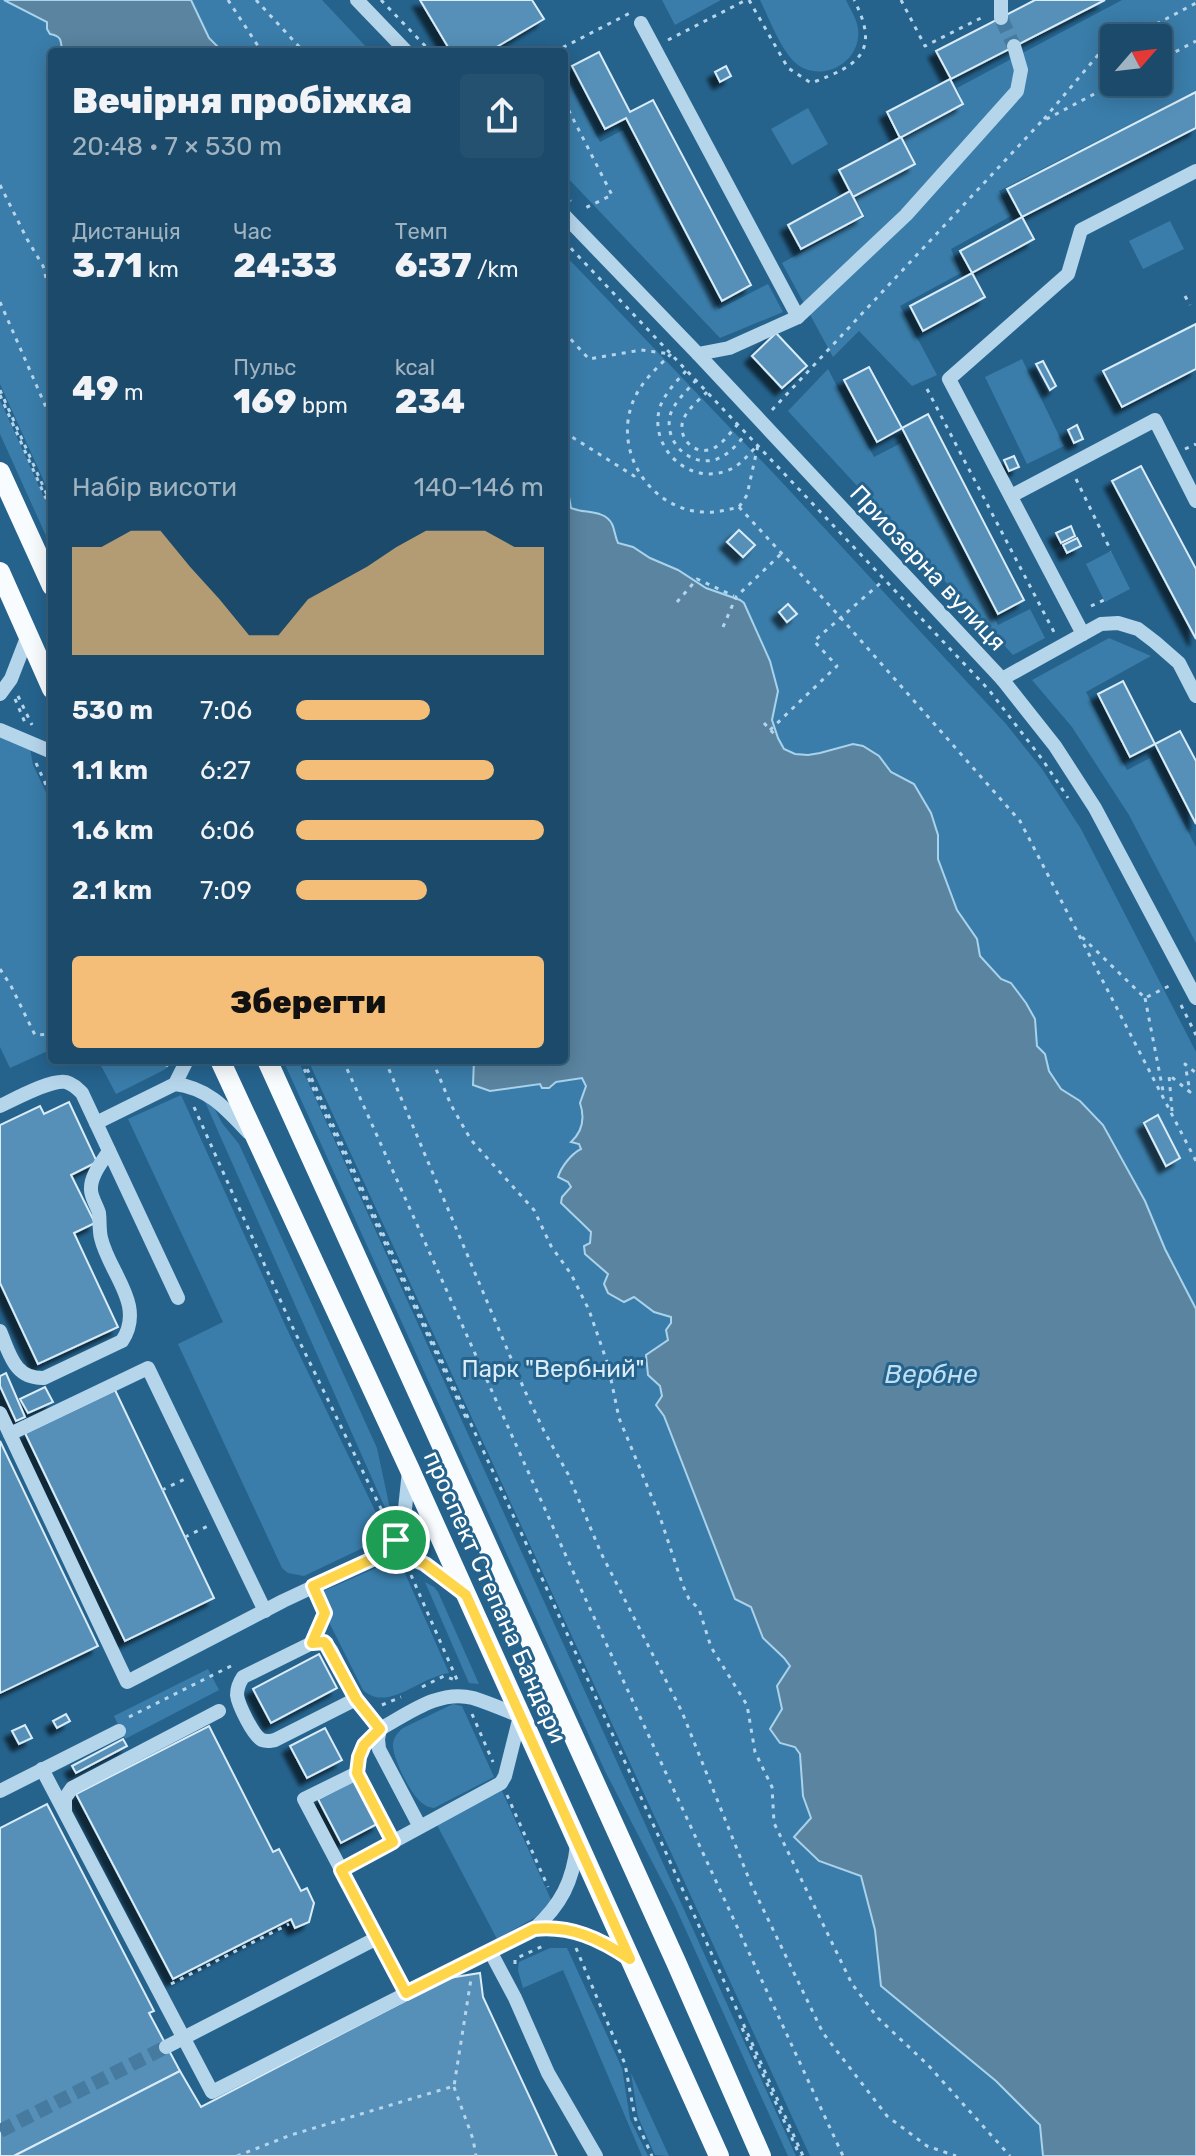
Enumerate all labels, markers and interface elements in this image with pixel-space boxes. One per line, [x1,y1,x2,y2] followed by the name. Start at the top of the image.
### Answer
[1100,24,1172,96] north arrow
[1100,24,1172,96] map controls
[460,74,544,158] button: share
[72,79,412,122] text: Вечірня пробіжка
[72,131,282,162] text: 20:48 · 7 × 530 m
[72,218,181,245] text: Дистанція
[233,218,272,245] text: Час
[395,218,448,245] text: Темп
[72,245,143,286] text: 3.71
[233,245,337,286] text: 24:33
[395,245,472,286] text: 6:37
[143,256,179,283] text: km
[472,256,518,283] text: /km
[233,354,296,381] text: Пульс
[395,354,435,381] text: kcal
[72,368,119,409] text: 49
[119,379,144,406] text: m
[233,381,297,422] text: 169
[395,381,465,422] text: 234
[297,392,348,419] text: bpm
[72,472,237,503] text: Набір висоти
[414,472,544,503] text: 140–146 m
[844,479,1012,657] street label: Приозерна вулиця
[72,695,153,726] text: 530 m
[200,695,252,726] text: 7:06
[72,755,148,786] text: 1.1 km
[200,755,251,786] text: 6:27
[72,815,154,846] text: 1.6 km
[200,815,255,846] text: 6:06
[72,875,152,906] text: 2.1 km
[200,875,252,906] text: 7:09
[72,956,544,1048] button: Зберегти
[462,1355,644,1383] park label: Парк "Вербний"
[885,1359,978,1390] water label: Вербне
[418,1446,572,1748] street label: проспект Степана Бандери
[362,1506,430,1574] pin
[374,1518,418,1562] icon: arrive

